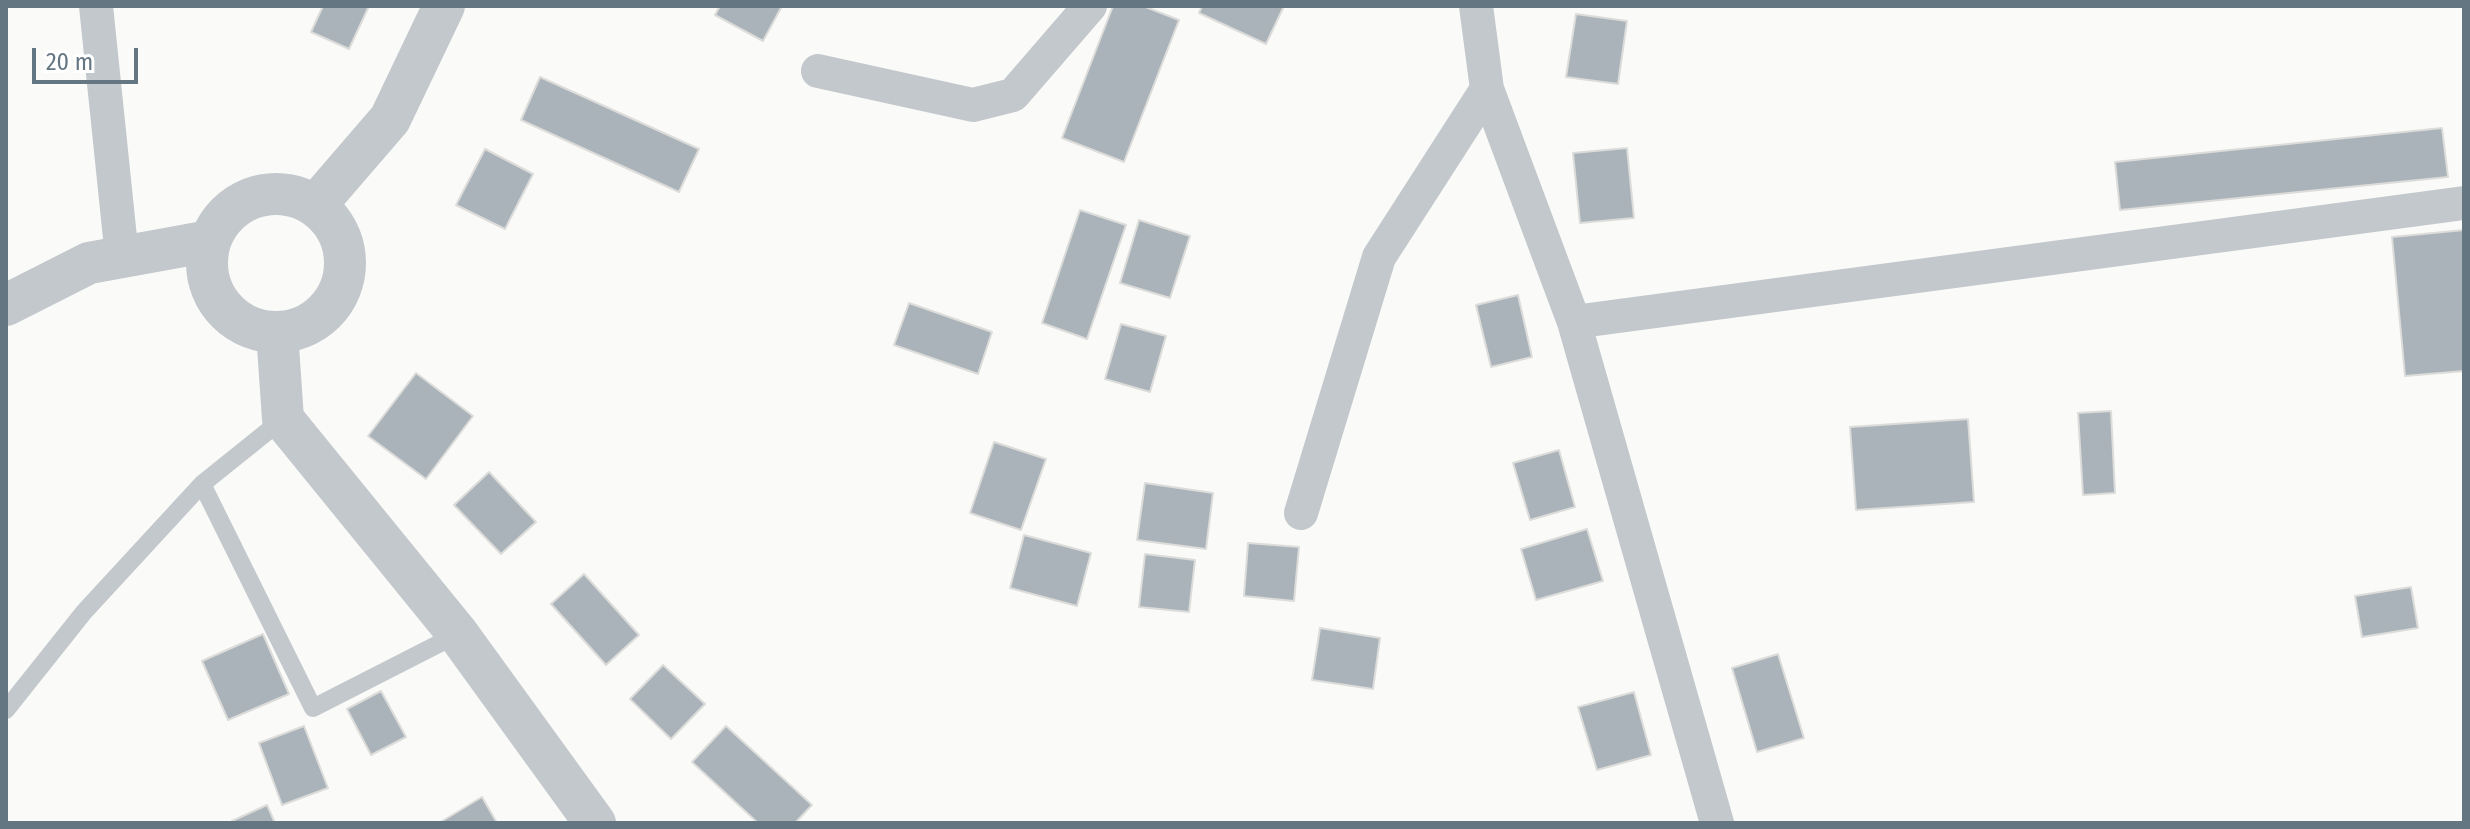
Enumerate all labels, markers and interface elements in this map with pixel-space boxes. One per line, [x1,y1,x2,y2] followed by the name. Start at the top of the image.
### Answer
[36,32,142,82] scale bar
[46,48,93,76] text: 20 m

